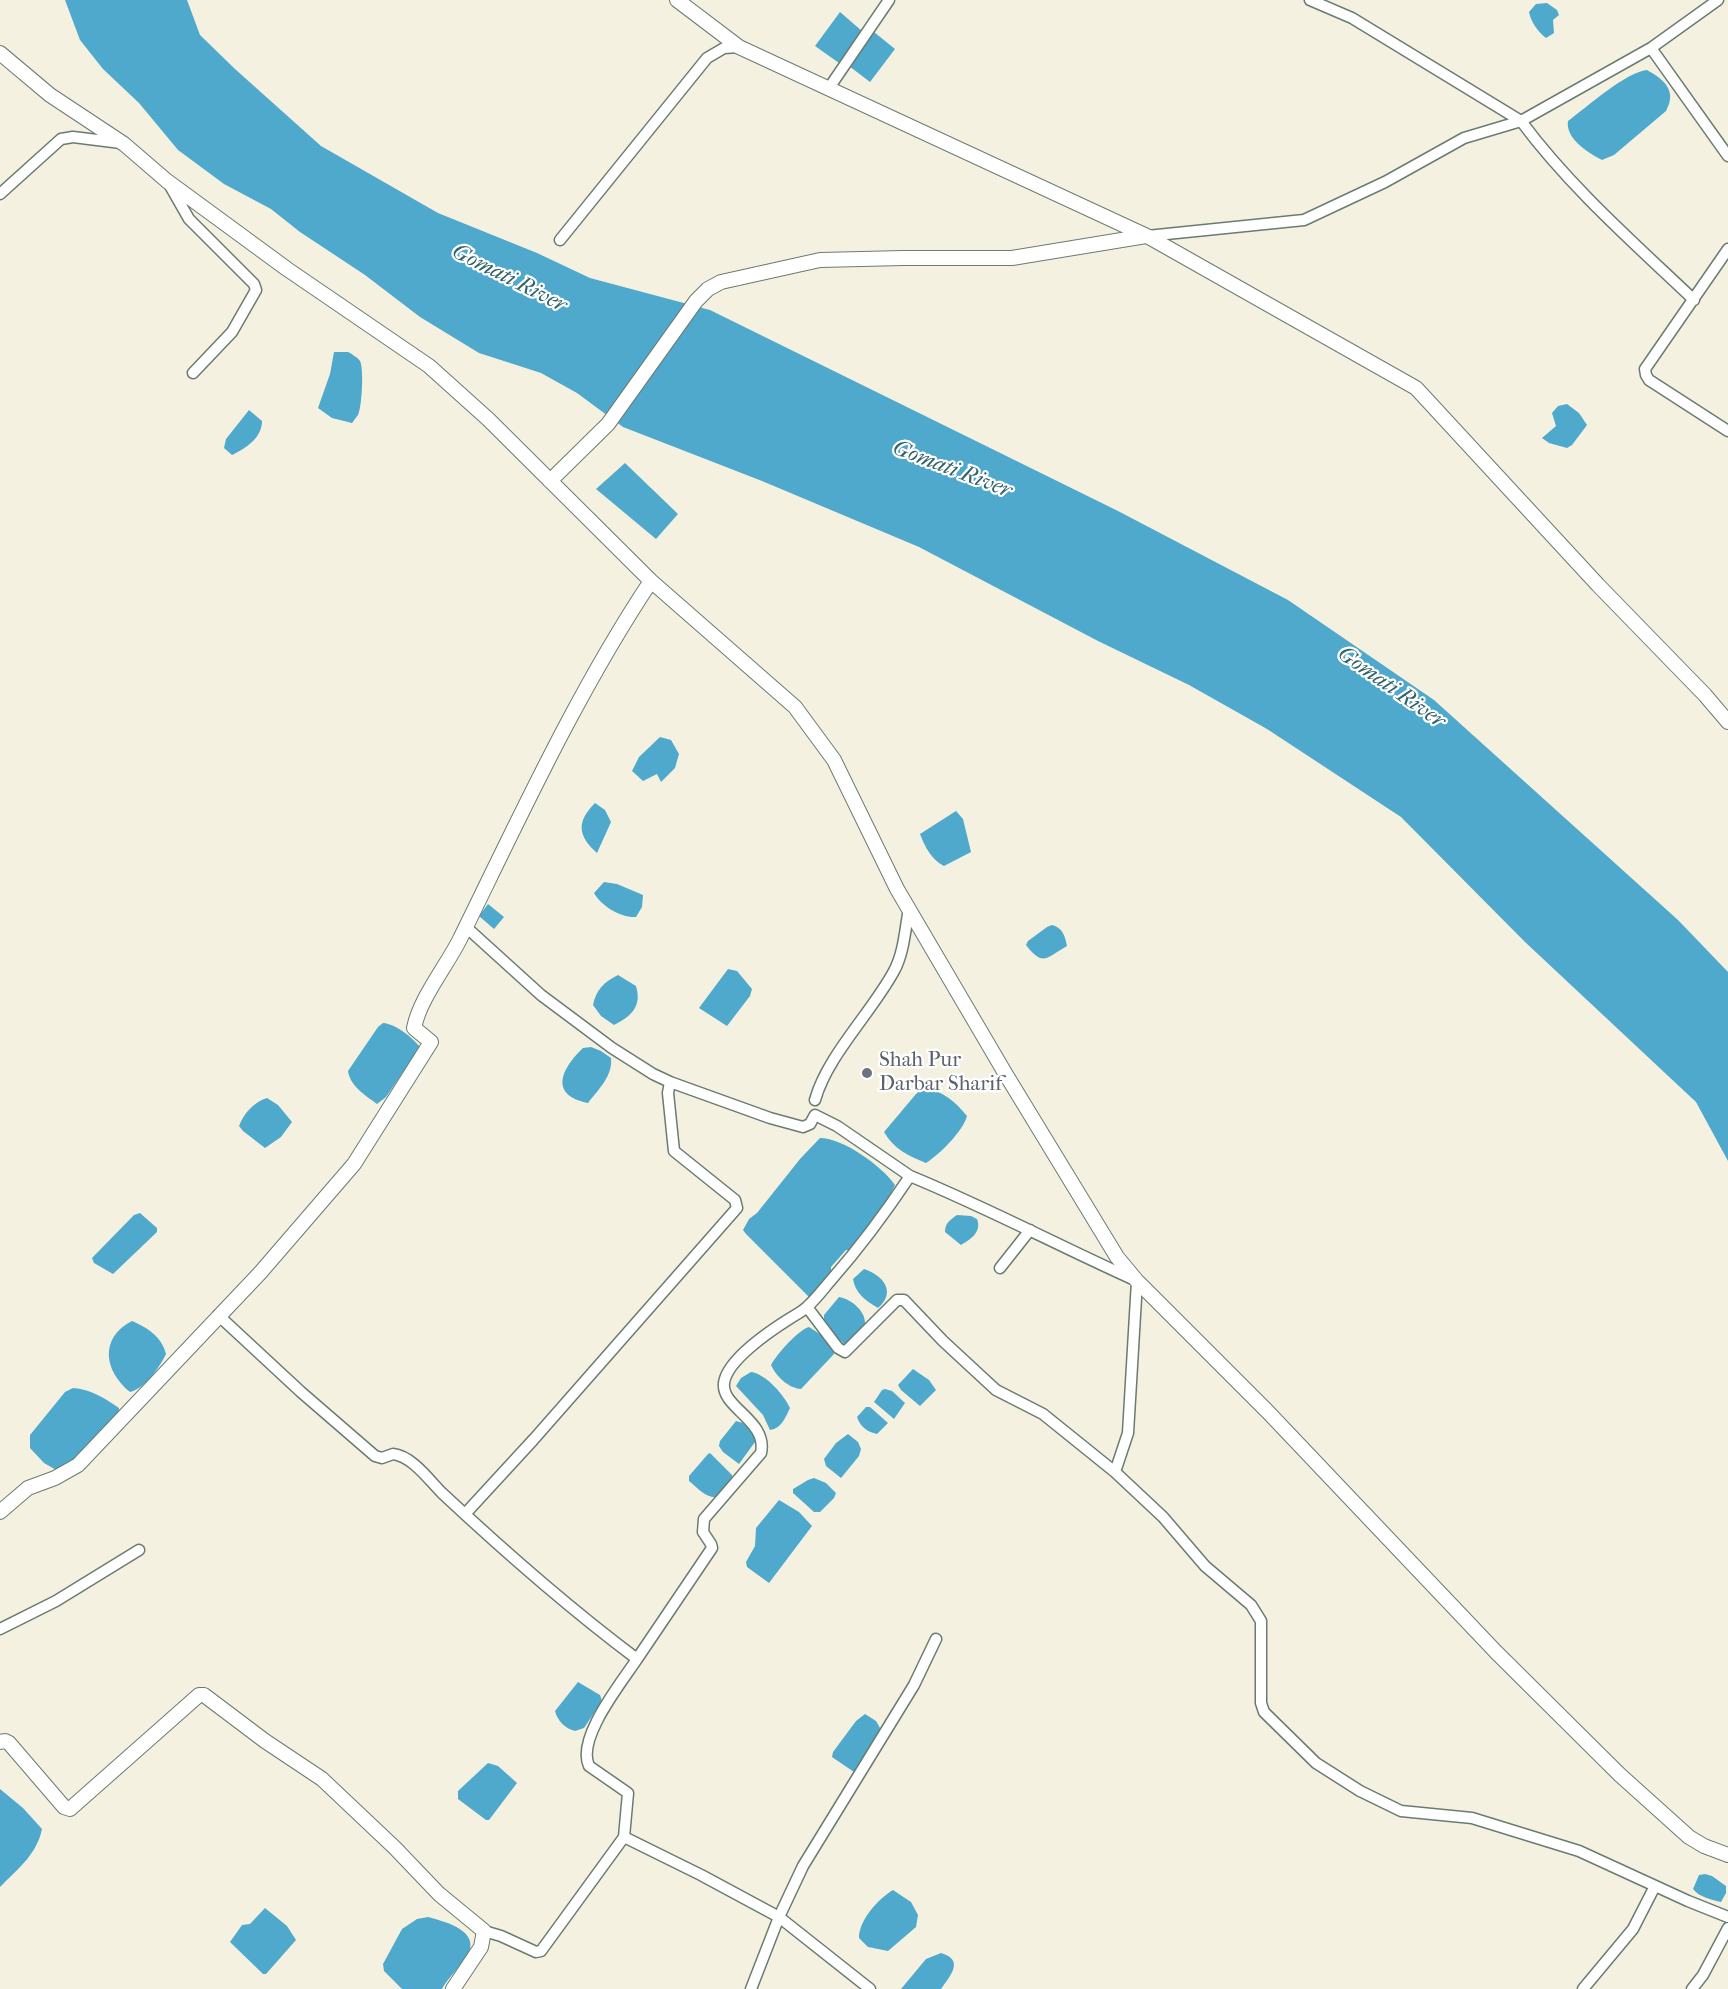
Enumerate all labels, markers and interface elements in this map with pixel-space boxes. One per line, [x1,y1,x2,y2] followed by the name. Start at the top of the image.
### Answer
[447,239,571,319] water label: Gomati River
[889,435,1015,505] water label: Gomati River
[1332,641,1450,735] water label: Gomati River
[879,1048,1002,1098] place label: Shah Pur Darbar Sharif
[860,1066,874,1080] marker: Shah Pur Darbar Sharif

